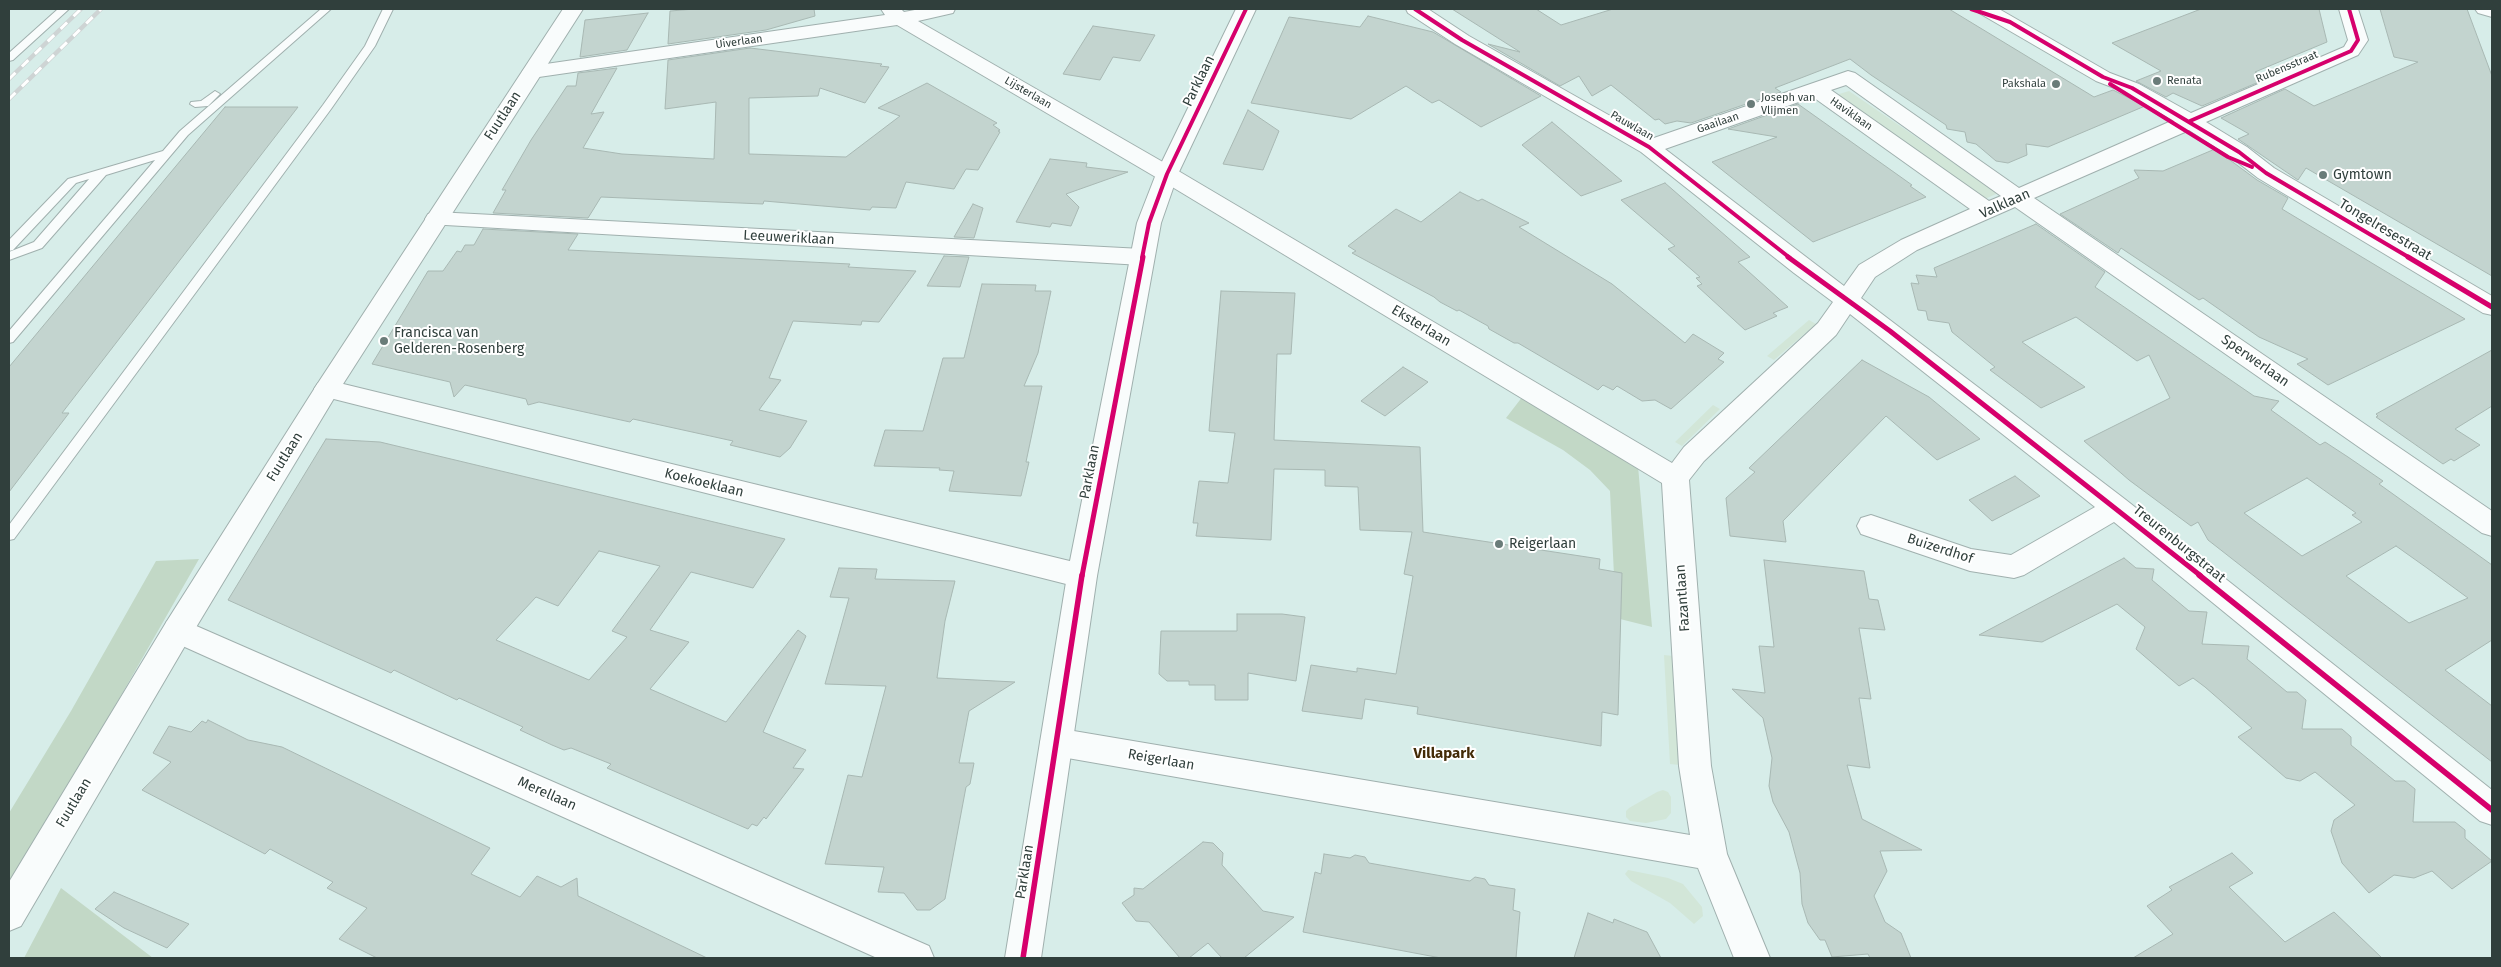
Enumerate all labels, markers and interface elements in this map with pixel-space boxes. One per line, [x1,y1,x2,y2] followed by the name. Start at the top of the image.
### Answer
[715,32,763,52] street label: Uiverlaan
[2254,48,2320,86] street label: Rubensstraat
[1179,53,1219,109] street label: Parklaan
[1002,74,1054,112] street label: Lijsterlaan
[2167,74,2202,88] place label: Renata
[2151,75,2163,87] marker: Renata
[2002,77,2046,91] place label: Pakshala
[2050,78,2062,90] marker: Pakshala
[481,88,525,144] street label: Fuutlaan
[1761,91,1815,117] place label: Joseph van Vlijmen
[1827,95,1875,133] street label: Haviklaan
[1745,98,1757,110] marker: Joseph van Vlijmen
[1608,108,1656,144] street label: Pauwlaan
[1695,110,1741,136] street label: Gaailaan
[2333,167,2392,183] place label: Gymtown
[2317,169,2329,181] marker: Gymtown
[1977,185,2033,223] street label: Valklaan
[2336,196,2434,264] street label: Tongelresestraat
[743,227,835,249] street label: Leeuweriklaan
[1388,302,1454,350] street label: Eksterlaan
[394,325,524,358] place label: Francisca van Gelderen-Rosenberg
[2218,331,2292,391] street label: Sperwerlaan
[378,335,390,347] marker: Francisca van Gelderen-Rosenberg
[263,429,307,485] street label: Fuutlaan
[1077,443,1103,501] street label: Parklaan
[663,465,745,501] street label: Koekoeklaan
[2129,502,2229,586] street label: Treurenburgstraat
[1905,530,1975,568] street label: Buizerdhof
[1509,536,1576,552] place label: Reigerlaan
[1493,538,1505,550] marker: Reigerlaan
[1672,564,1694,632] street label: Fazantlaan
[1413,745,1475,763] district label: Villapark
[1126,746,1196,774] street label: Reigerlaan
[515,774,579,814] street label: Merellaan
[53,775,95,831] street label: Fuutlaan
[1012,844,1038,900] street label: Parklaan

